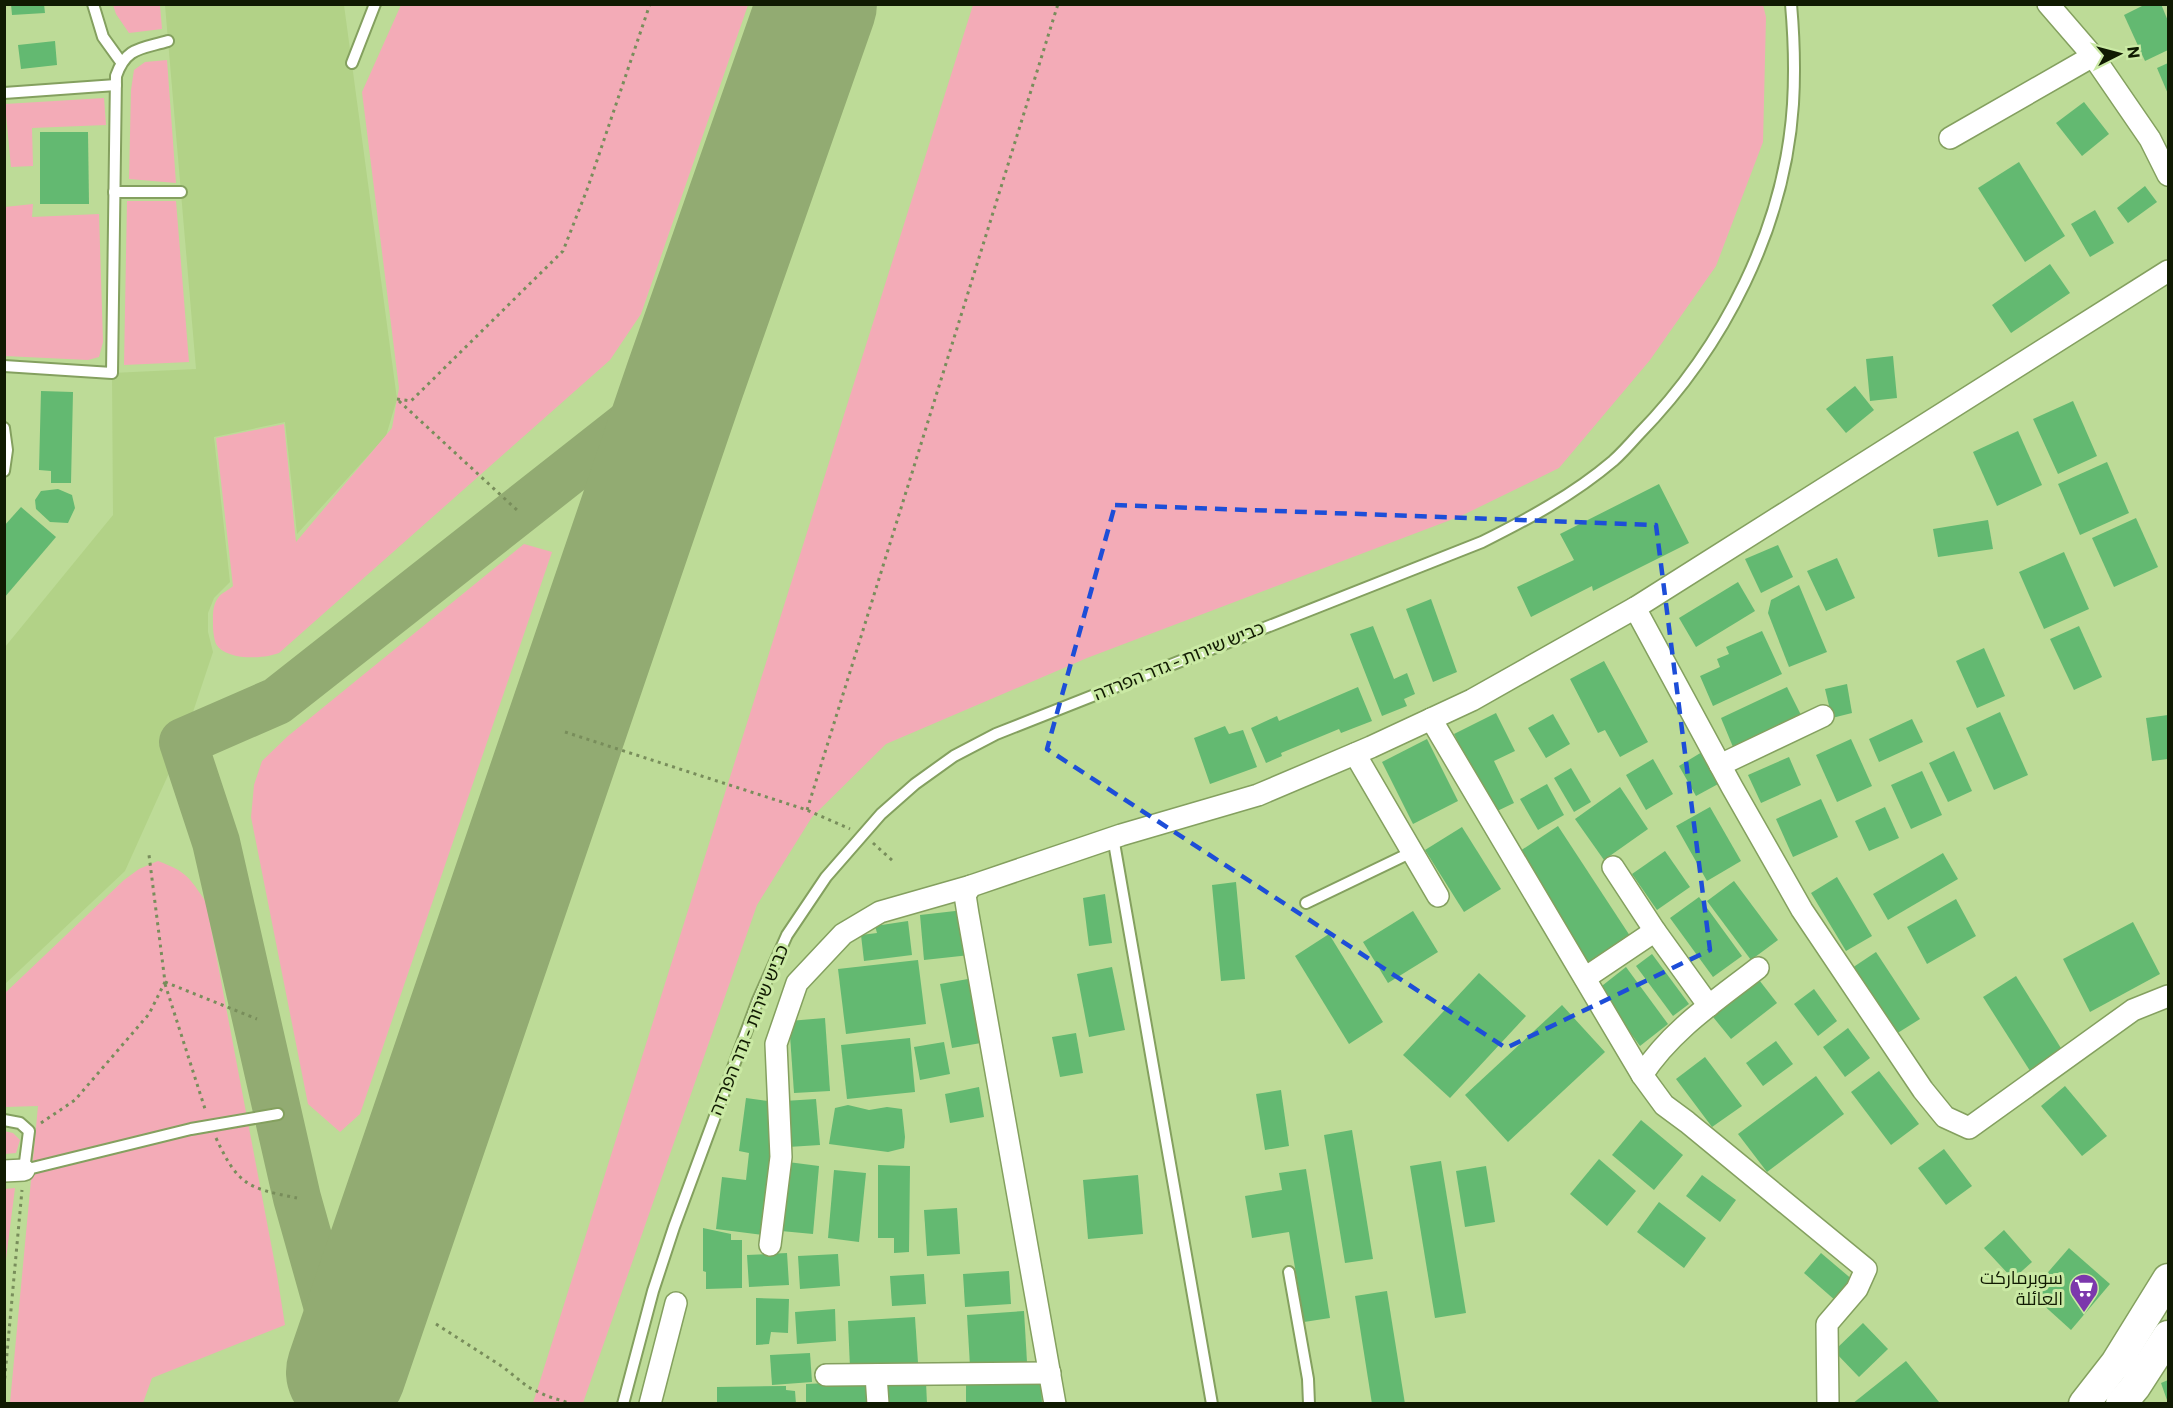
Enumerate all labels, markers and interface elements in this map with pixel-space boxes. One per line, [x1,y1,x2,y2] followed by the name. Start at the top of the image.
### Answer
[2089,24,2149,84] north arrow
[2124,45,2144,59] text: N
[1090,616,1267,704] street label: כביש שירות - גדר הפרדה
[704,941,792,1118] street label: כביש שירות - גדר הפרדה
[1980,1266,2063,1309] place label: سوبرماركت العائلة
[2068,1272,2100,1314] supermarket icon: سوبرماركت العائلة

